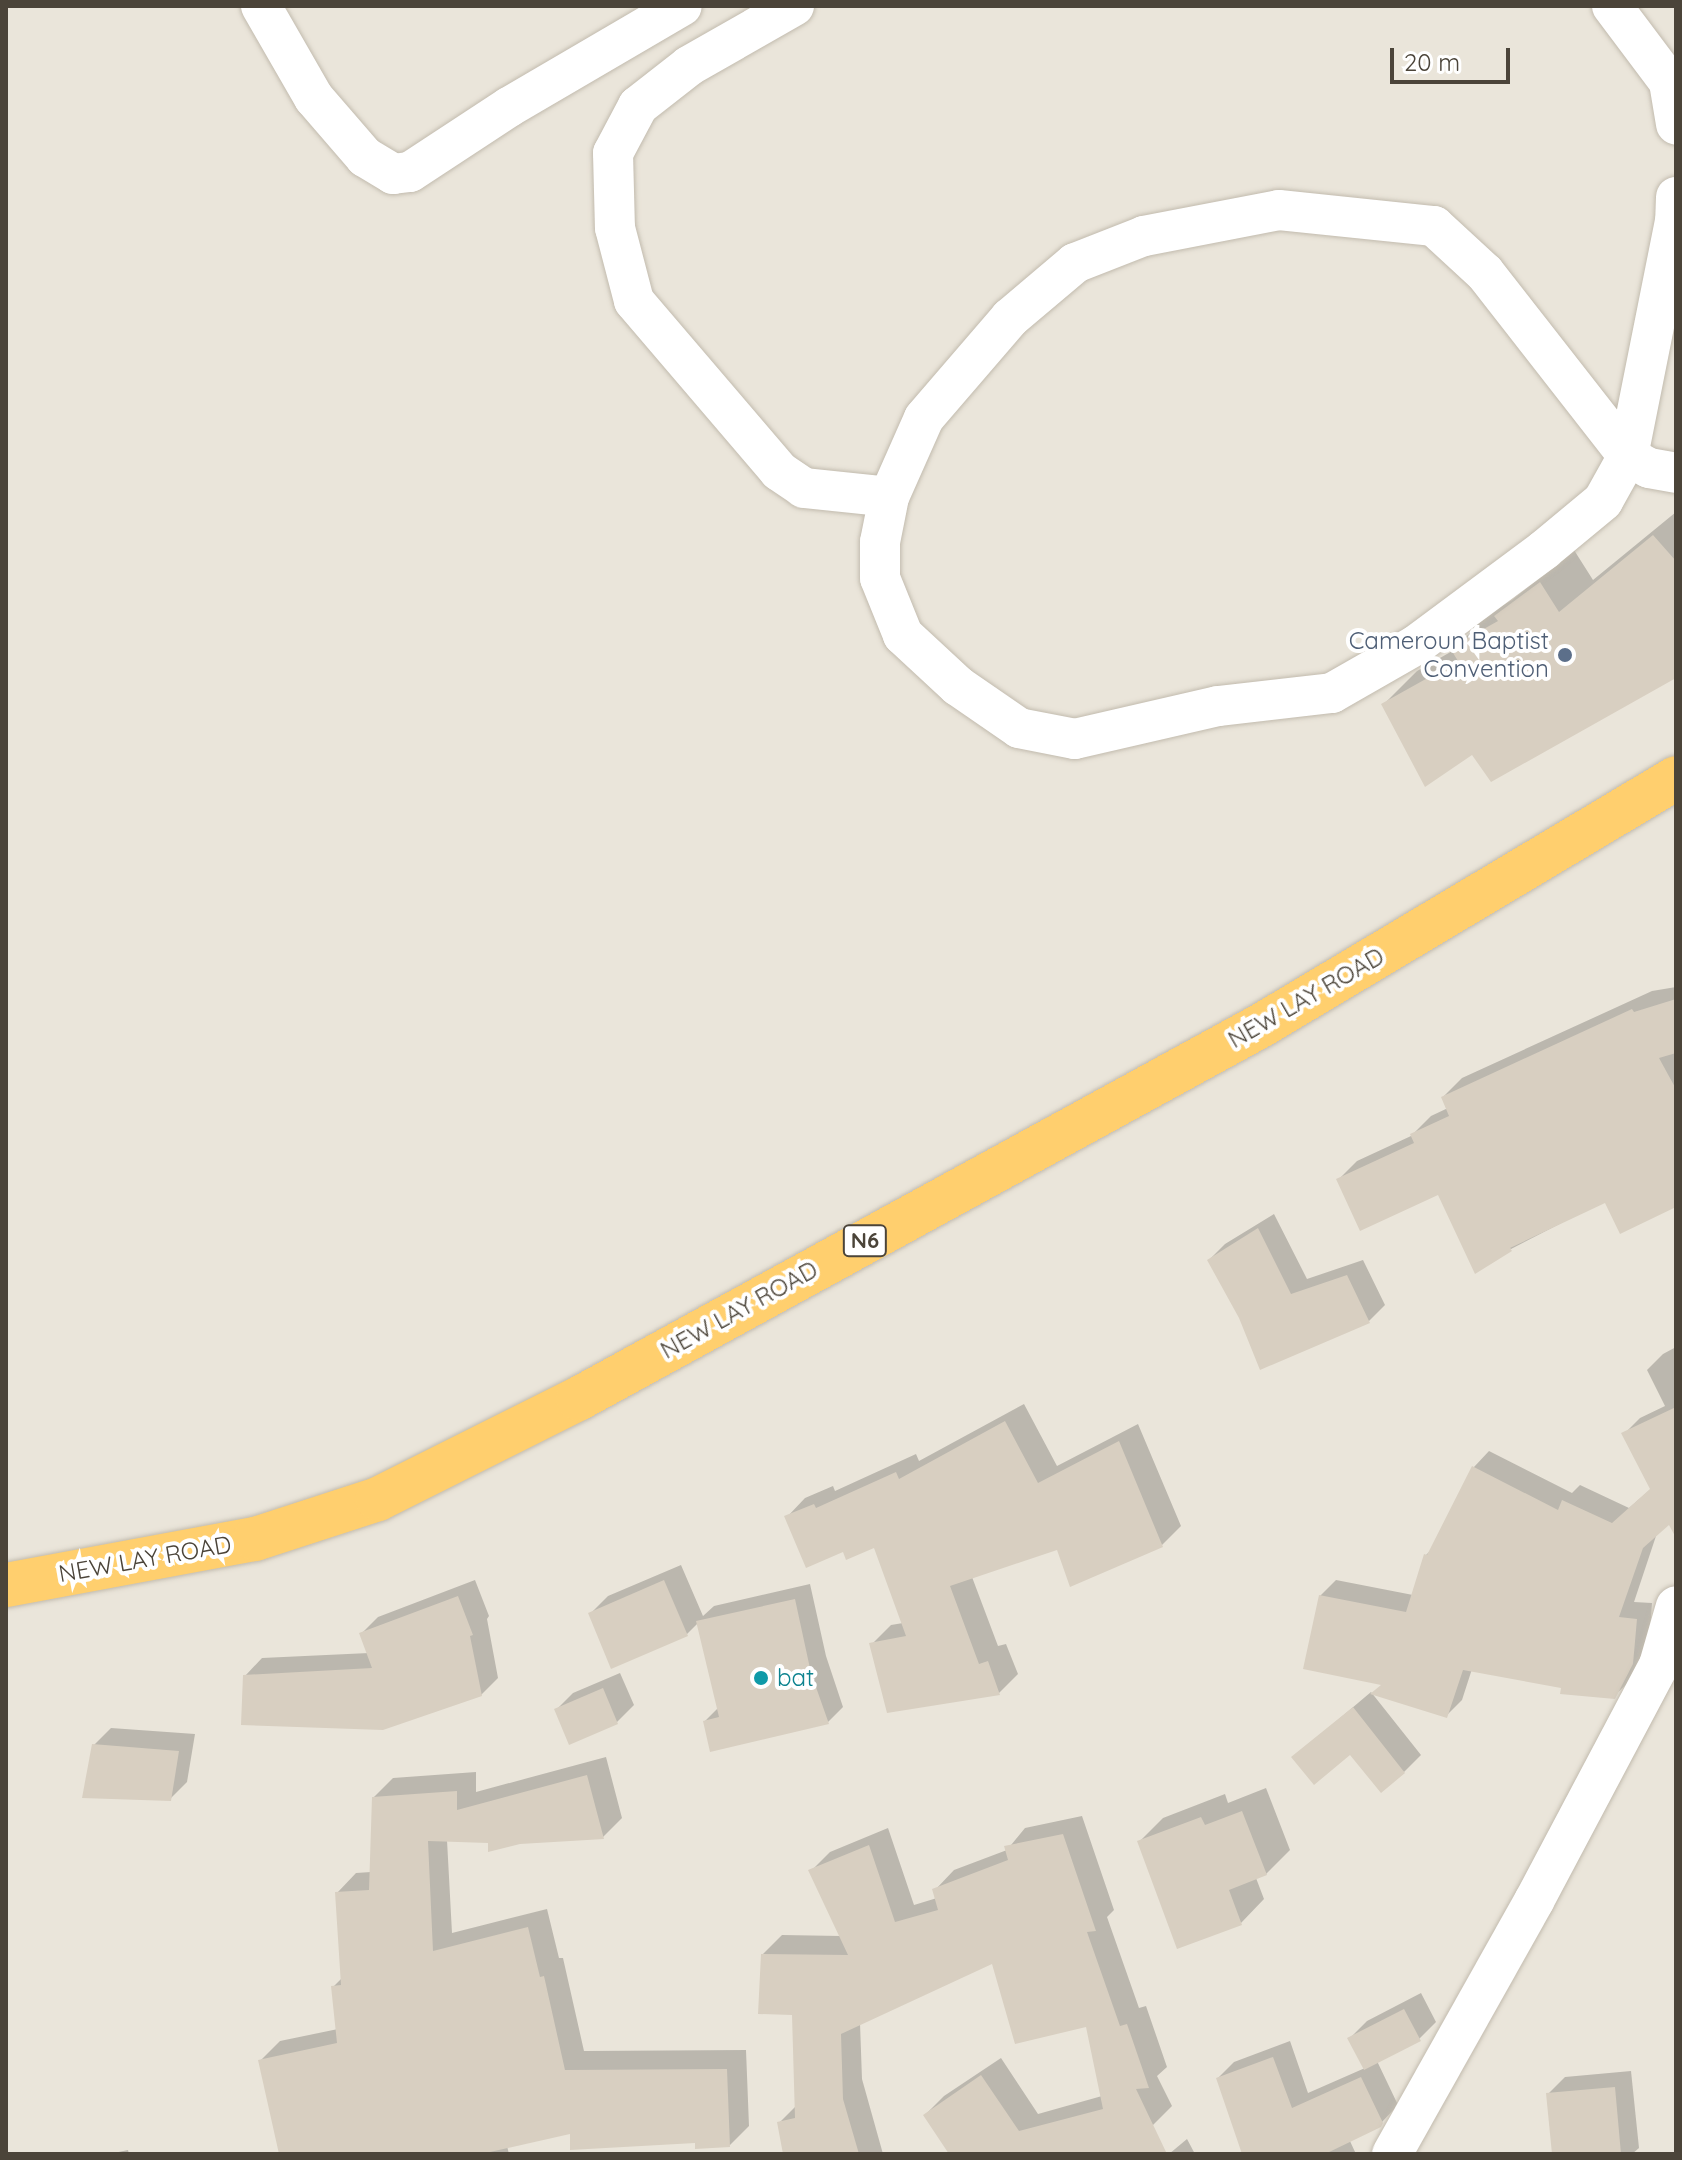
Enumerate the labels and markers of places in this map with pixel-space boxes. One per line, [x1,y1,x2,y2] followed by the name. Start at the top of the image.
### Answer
[1349,627,1549,683] place label: Cameroun Baptist Convention
[1556,646,1574,664] marker: Cameroun Baptist Convention
[777,1664,814,1692] place label: bat
[752,1669,770,1687] marker: bat

